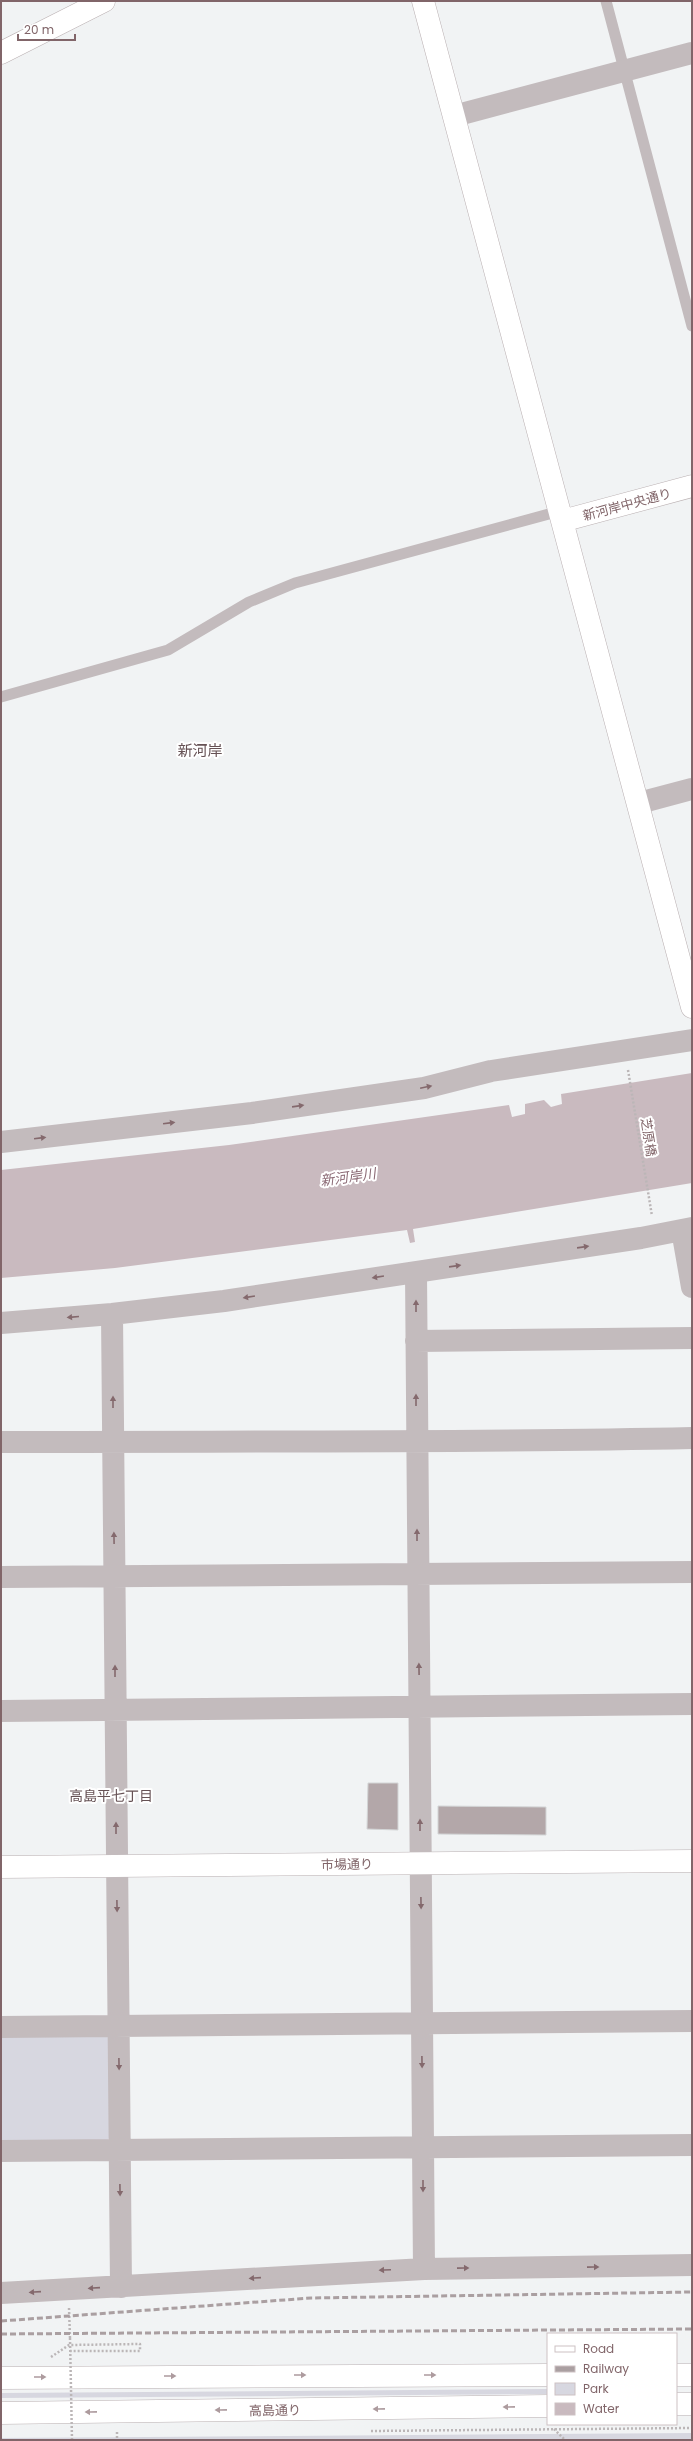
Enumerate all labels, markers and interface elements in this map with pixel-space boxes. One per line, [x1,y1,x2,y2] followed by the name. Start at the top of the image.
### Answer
[18,16,75,42] scale bar
[24,21,54,38] text: 20 m
[581,484,674,525] street label: 新河岸中央通り
[177,740,223,761] district label: 新河岸
[420,1084,433,1090] one-way arrow
[292,1103,304,1109] one-way arrow
[636,1116,661,1158] street label: 芝原橋
[163,1119,175,1126] one-way arrow
[34,1135,46,1141] one-way arrow
[319,1163,379,1191] water label: 新河岸川
[577,1244,589,1250] one-way arrow
[449,1263,461,1269] one-way arrow
[372,1275,384,1281] one-way arrow
[243,1294,255,1300] one-way arrow
[413,1299,419,1312] one-way arrow
[67,1313,79,1320] one-way arrow
[413,1393,419,1406] one-way arrow
[110,1395,116,1408] one-way arrow
[414,1528,420,1541] one-way arrow
[111,1531,117,1544] one-way arrow
[416,1662,422,1675] one-way arrow
[112,1664,118,1677] one-way arrow
[69,1786,153,1806] district label: 高島平七丁目
[417,1818,423,1831] one-way arrow
[113,1822,120,1834] one-way arrow
[321,1855,373,1874] street label: 市場通り
[418,1897,424,1910] one-way arrow
[114,1900,120,1913] one-way arrow
[419,2056,425,2069] one-way arrow
[115,2058,122,2070] one-way arrow
[420,2180,426,2193] one-way arrow
[117,2184,123,2197] one-way arrow
[587,2263,599,2270] one-way arrow
[457,2265,470,2271] one-way arrow
[379,2267,391,2274] one-way arrow
[249,2274,261,2281] one-way arrow
[88,2285,100,2292] one-way arrow
[28,2289,41,2295] one-way arrow
[547,2333,677,2425] legend
[583,2340,614,2357] text: Road
[583,2360,629,2377] text: Railway
[294,2372,306,2379] one-way arrow
[424,2372,437,2378] one-way arrow
[164,2373,177,2379] one-way arrow
[34,2374,47,2380] one-way arrow
[583,2380,610,2397] text: Park
[583,2400,620,2417] text: Water
[249,2401,301,2420] street label: 高島通り
[502,2404,515,2410] one-way arrow
[372,2406,385,2412] one-way arrow
[214,2407,227,2413] one-way arrow
[84,2409,97,2415] one-way arrow

